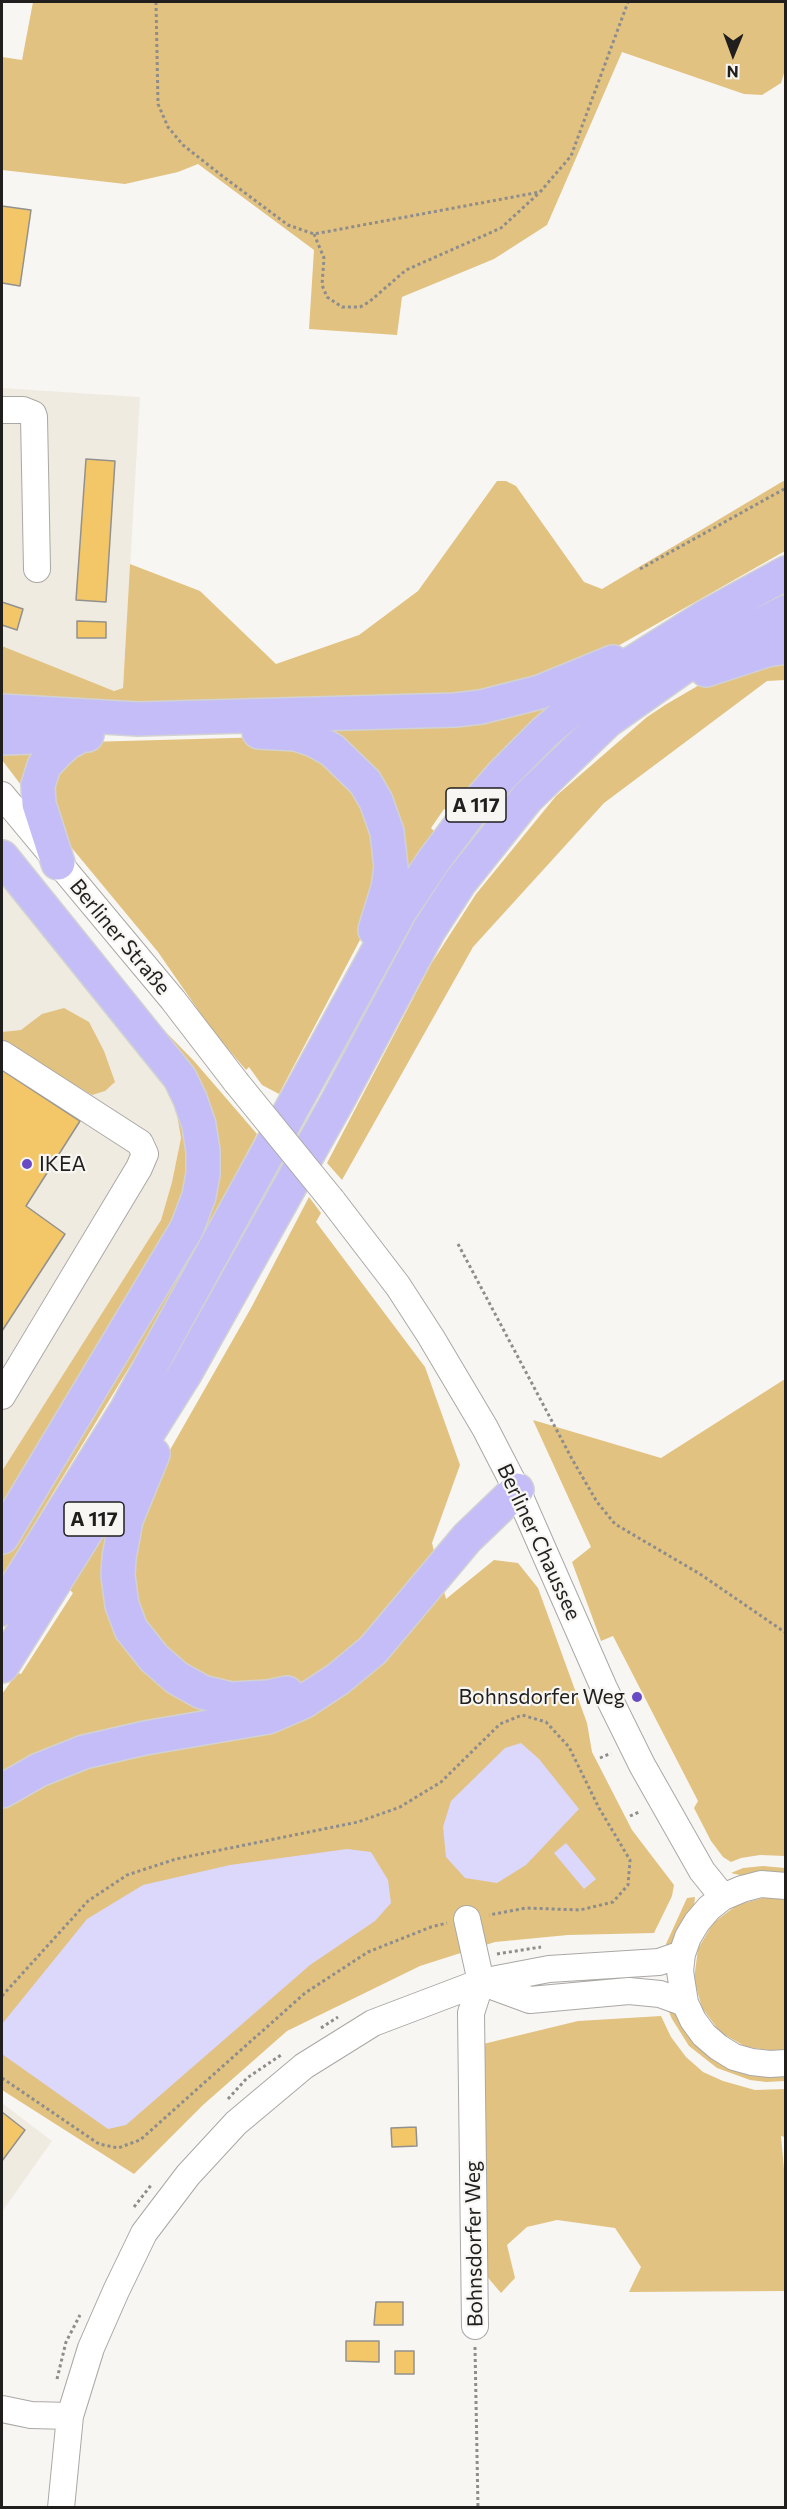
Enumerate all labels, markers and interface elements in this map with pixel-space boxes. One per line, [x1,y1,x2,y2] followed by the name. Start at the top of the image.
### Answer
[703,24,763,84] north arrow
[727,63,739,82] text: N
[446,788,506,822] road number: A 117
[64,874,176,1000] street label: Berliner Straße
[39,1151,86,1177] place label: IKEA
[20,1157,34,1171] marker: IKEA
[492,1460,586,1624] street label: Berliner Chaussee
[64,1502,124,1536] road number: A 117
[459,1684,625,1710] place label: Bohnsdorfer Weg
[630,1690,644,1704] marker: Bohnsdorfer Weg
[460,2161,488,2327] street label: Bohnsdorfer Weg

